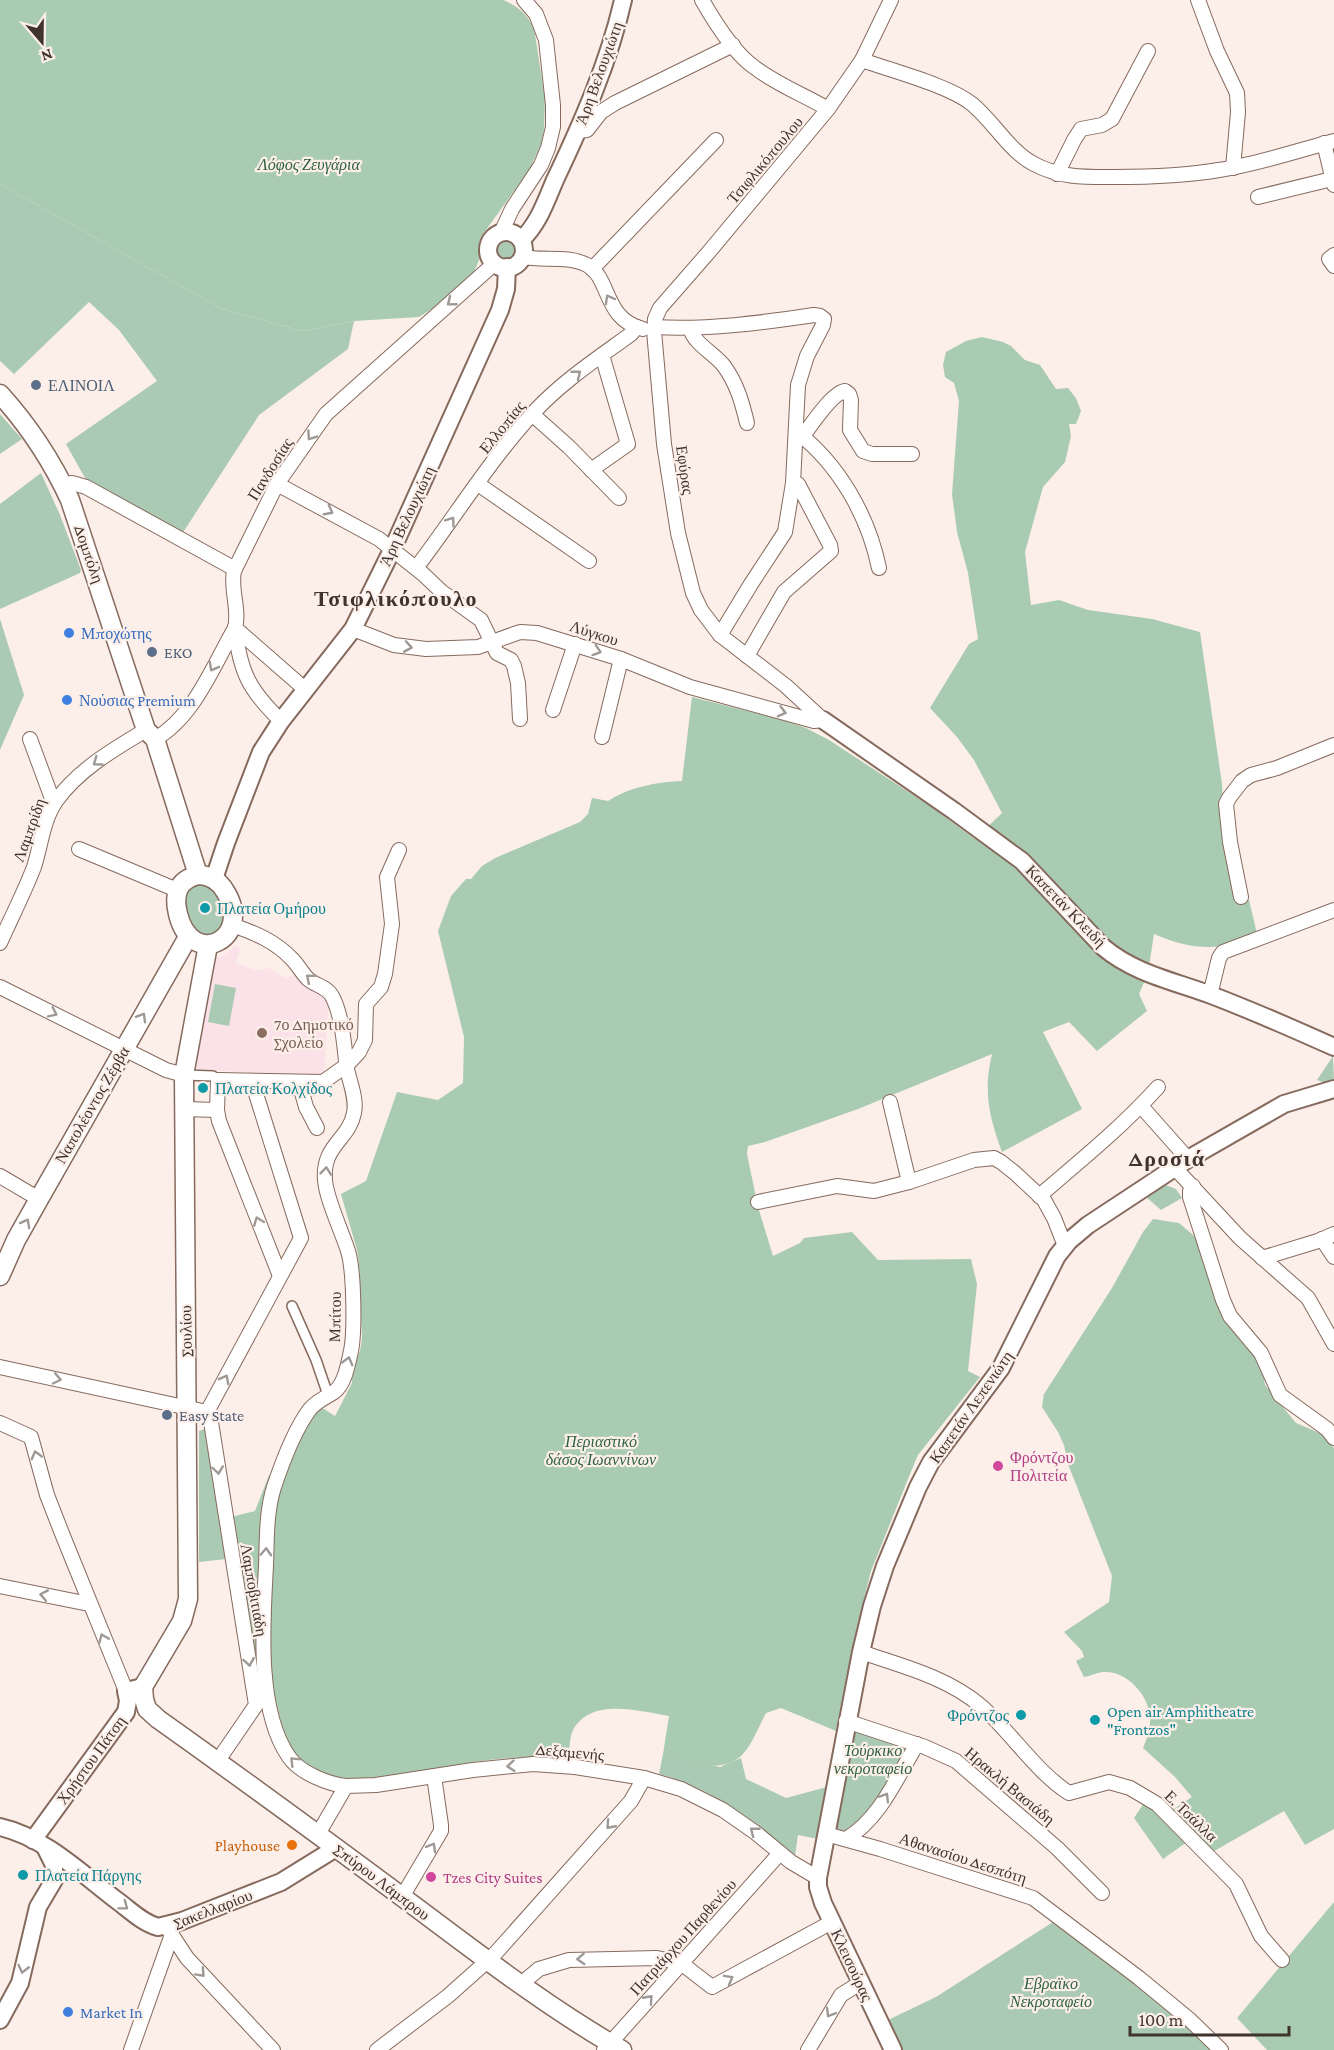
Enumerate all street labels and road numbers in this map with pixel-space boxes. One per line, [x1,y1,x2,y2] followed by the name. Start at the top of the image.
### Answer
[572,19,627,127] street label: Άρη Βελουχιώτη
[724,113,807,207] street label: Τσιφλικόπουλου
[476,397,529,457] street label: Ελλοπίας
[244,434,296,503] street label: Πανδοσίας
[672,444,697,497] street label: Εφύρας
[376,463,439,569] street label: Άρη Βελουχιώτη
[70,523,107,586] street label: Δομπόλη
[567,617,621,650] street label: Λύγκου
[10,796,49,865] street label: Λαμπρίδη
[1022,861,1109,951] street label: Καπετάν Κλειδή
[52,1043,134,1167] street label: Ναπολέοντος Ζέρβα
[326,1291,344,1343] street label: Μπίτου
[177,1305,195,1357] street label: Σουλίου
[926,1348,1017,1467] street label: Καπετάν Λεπενιώτη
[236,1542,271,1638] street label: Λαμποβιτιάδη
[53,1712,130,1808] street label: Χρήστου Πάτση
[535,1741,606,1765] street label: Δεξαμενής
[961,1744,1058,1829] street label: Ηρακλή Βασιάδη
[1161,1787,1221,1845] street label: Ε. Τσάλλα
[897,1829,1029,1888] street label: Αθανασίου Δεσπότη
[330,1841,433,1924] street label: Σπύρου Λάμπρου
[626,1875,740,1999] street label: Πατριάρχου Παρθενίου
[171,1886,255,1933] street label: Σακελλαρίου
[827,1926,876,2005] street label: Κλεισούρας

